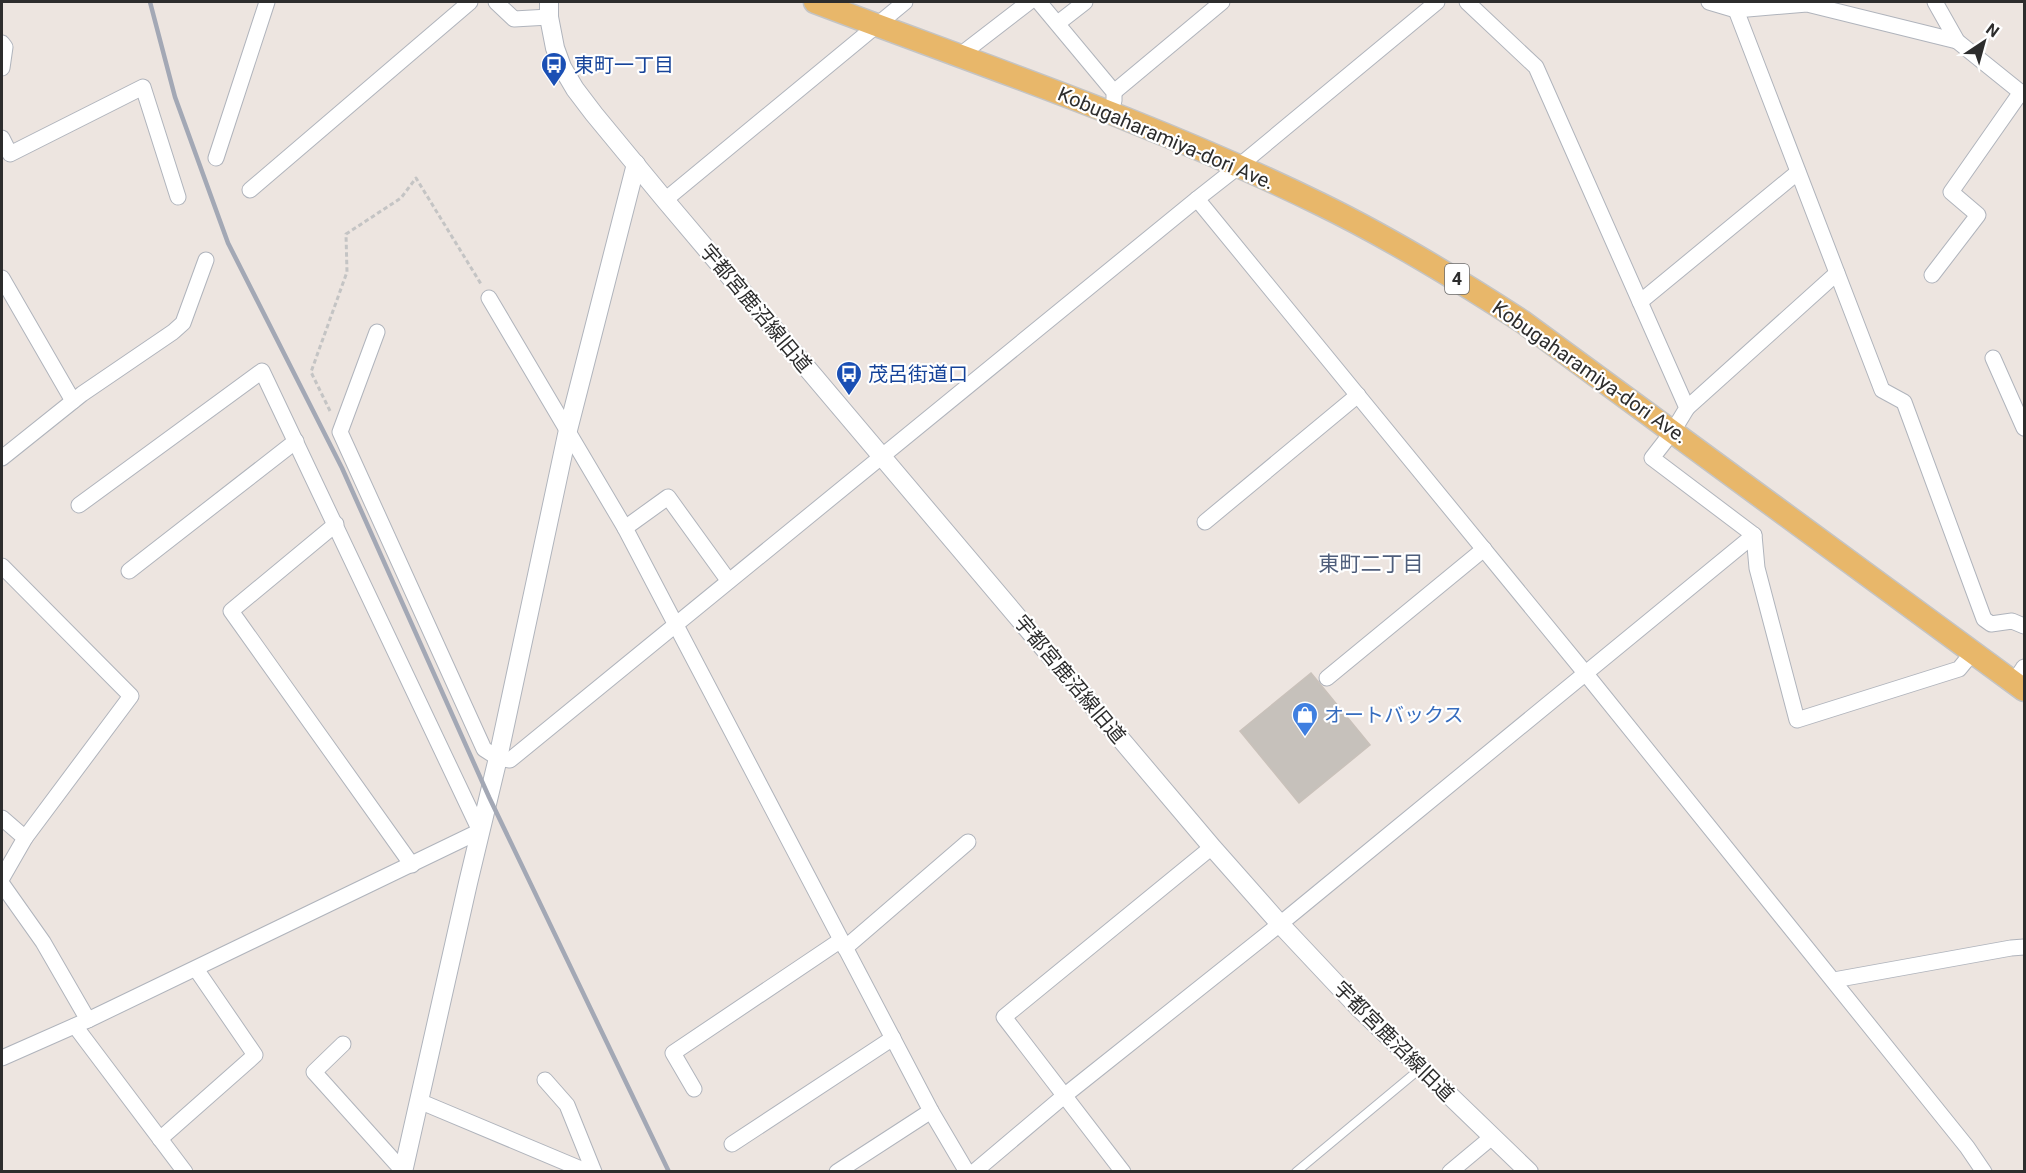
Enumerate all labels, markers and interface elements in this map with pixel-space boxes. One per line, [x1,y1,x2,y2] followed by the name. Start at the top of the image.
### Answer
[1954,12,2014,72] north arrow
[1982,19,2003,41] text: N
[539,50,569,88] bus stop icon: 東町一丁目
[574,53,674,77] place label: 東町一丁目
[1054,82,1278,194] street label: Kobugaharamiya-dori Ave.
[695,239,817,377] street label: 宇都宮鹿沼線旧道
[1445,264,1469,294] road number: 4
[1488,295,1692,449] street label: Kobugaharamiya-dori Ave.
[834,359,864,397] bus stop icon: 茂呂街道口
[868,362,968,386] place label: 茂呂街道口
[1319,552,1424,576] district label: 東町二丁目
[1009,610,1131,748] street label: 宇都宮鹿沼線旧道
[1290,700,1320,738] shop icon: オートバックス
[1324,703,1463,727] place label: オートバックス
[1329,976,1459,1106] street label: 宇都宮鹿沼線旧道

